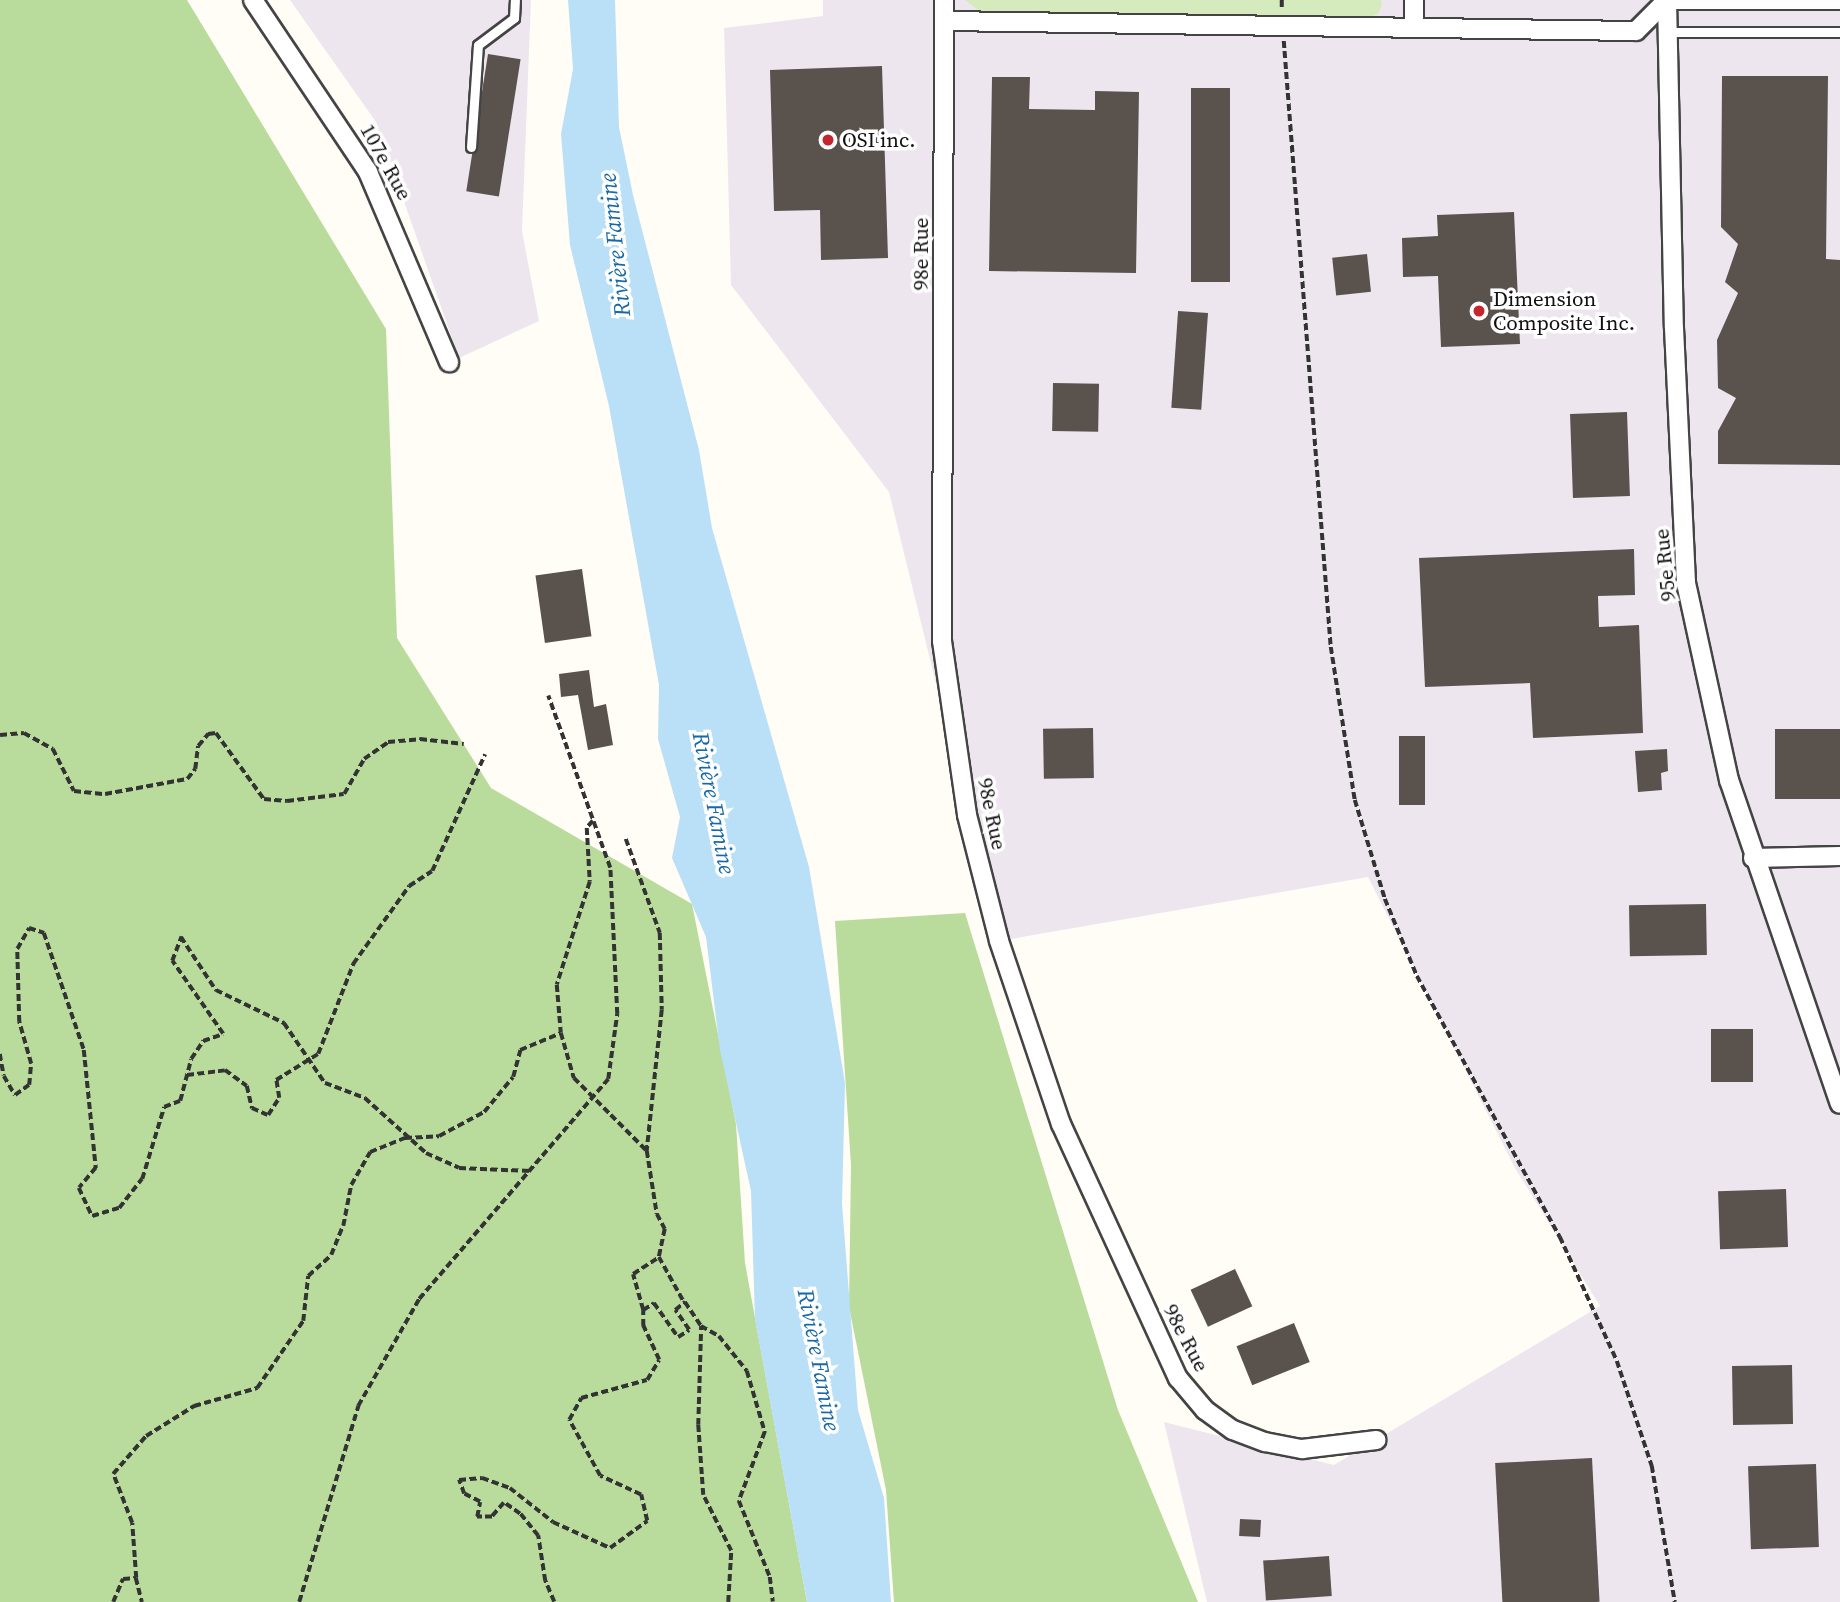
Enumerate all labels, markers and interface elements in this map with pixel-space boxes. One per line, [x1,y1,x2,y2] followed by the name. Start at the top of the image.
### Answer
[355,119,417,205] street label: 107e Rue
[842,127,916,153] place label: OSI inc.
[820,132,836,148] marker: OSI inc.
[594,172,636,318] water label: Rivière Famine
[908,218,934,290] street label: 98e Rue
[1493,286,1635,336] place label: Dimension Composite Inc.
[1471,303,1487,319] marker: Dimension Composite Inc.
[1649,527,1681,603] street label: 95e Rue
[687,730,741,876] water label: Rivière Famine
[972,776,1012,852] street label: 98e Rue
[792,1287,846,1433] water label: Rivière Famine
[1158,1300,1214,1376] street label: 98e Rue

